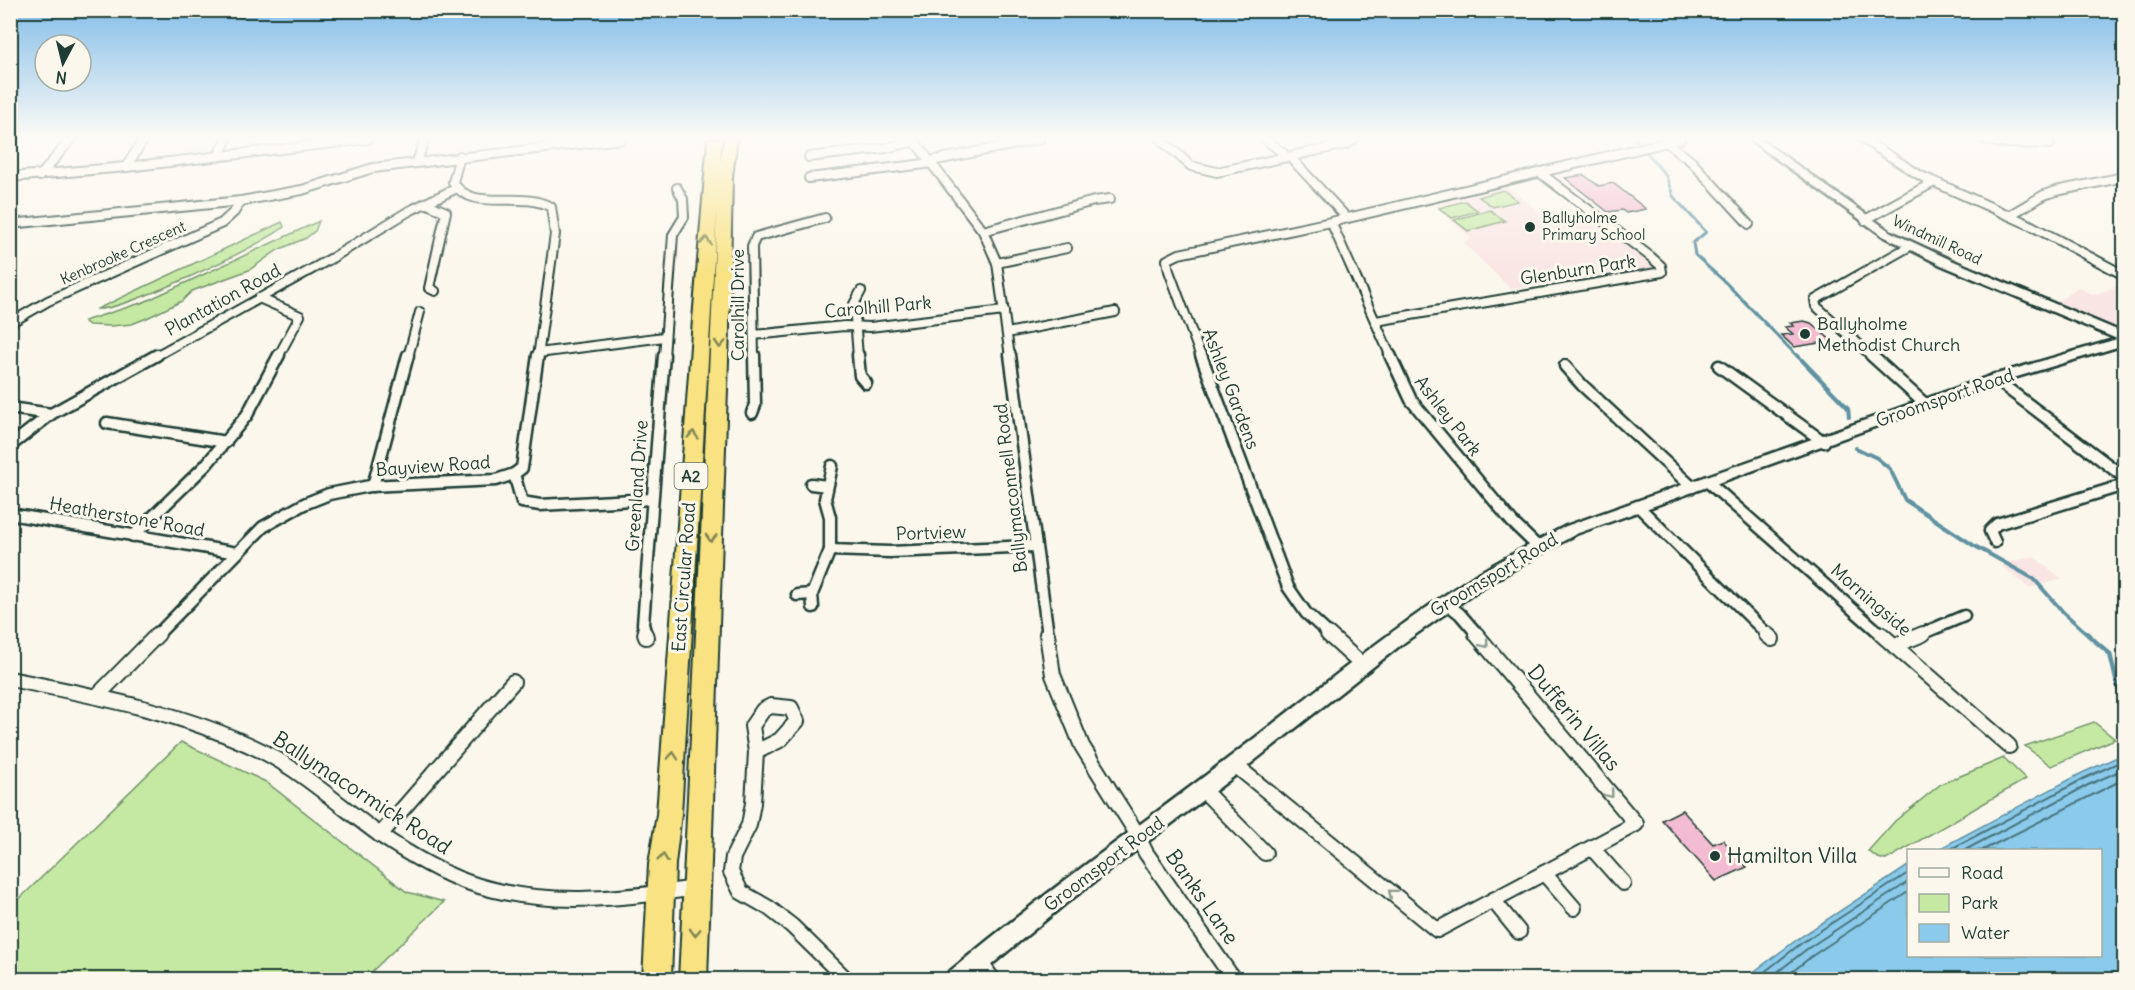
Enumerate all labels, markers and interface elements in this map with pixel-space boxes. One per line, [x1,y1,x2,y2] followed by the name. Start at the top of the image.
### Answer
[33,33,93,93] north arrow
[54,67,68,88] text: N
[1542,208,1645,244] place label: Ballyholme Primary School
[1889,211,1985,269] street label: Windmill Road
[57,216,189,289] street label: Kenbrooke Crescent
[1523,220,1537,234] marker: Ballyholme Primary School
[699,236,712,245] one-way arrow
[726,249,749,361] street label: Carolhill Drive
[1518,249,1637,290] street label: Glenburn Park
[161,258,285,341] street label: Plantation Road
[824,290,932,323] street label: Carolhill Park
[1817,312,1960,356] place label: Ballyholme Methodist Church
[1198,325,1265,453] street label: Ashley Gardens
[1798,327,1812,341] marker: Ballyholme Methodist Church
[713,339,726,348] one-way arrow
[1873,363,2017,432] street label: Groomsport Road
[1410,371,1487,460] street label: Ashley Park
[989,402,1032,574] street label: Ballymaconnell Road
[620,419,653,553] street label: Greenland Drive
[686,431,699,440] one-way arrow
[375,450,492,481] street label: Bayview Road
[674,463,708,489] road number: A2
[48,492,207,542] street label: Heatherstone Road
[667,501,700,653] street label: East Circular Road
[895,520,967,545] street label: Portview
[1426,527,1562,622] street label: Groomsport Road
[704,534,717,543] one-way arrow
[1826,558,1916,641] street label: Morningside
[1478,637,1489,648] one-way arrow
[1522,659,1627,776] street label: Dufferin Villas
[268,725,456,860] street label: Ballymacormick Road
[666,751,679,760] one-way arrow
[1603,787,1614,798] one-way arrow
[1039,811,1169,916] street label: Groomsport Road
[1727,842,1857,869] place label: Hamilton Villa
[1160,844,1245,949] street label: Banks Lane
[1708,849,1722,863] marker: Hamilton Villa
[1907,849,2102,957] legend
[656,854,669,863] one-way arrow
[1961,861,2004,884] text: Road
[1388,889,1399,900] one-way arrow
[1961,891,1998,914] text: Park
[1961,921,2011,944] text: Water
[688,927,701,936] one-way arrow

